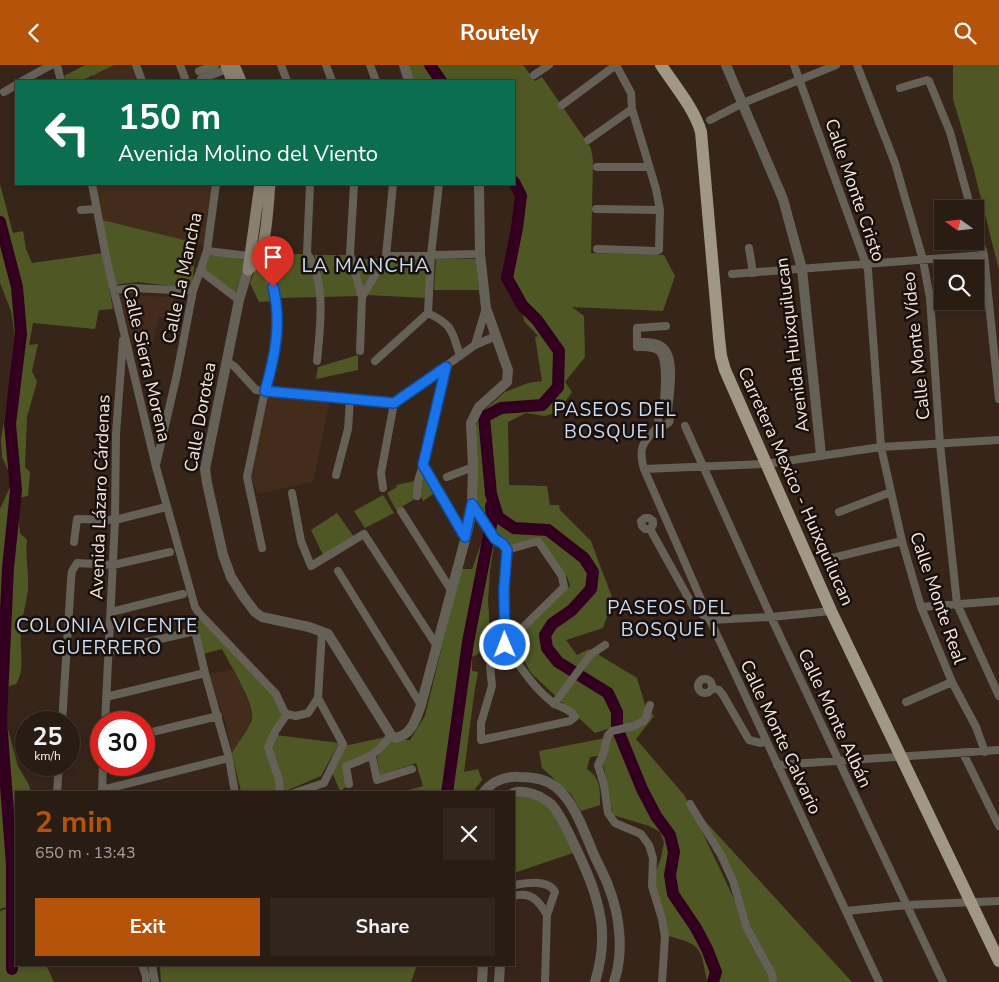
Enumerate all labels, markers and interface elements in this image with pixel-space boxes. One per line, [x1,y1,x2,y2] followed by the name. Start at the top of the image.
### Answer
[460,18,539,48] text: Routely
[20,19,48,47] icon: back
[951,19,979,47] icon: search
[118,94,221,141] text: 150 m
[35,100,100,165] icon: left
[819,115,891,265] street label: Calle Monte Cristo
[118,139,378,169] text: Avenida Molino del Viento
[934,200,984,250] north arrow
[934,200,984,310] map controls
[156,210,208,346] street label: Calle La Mancha
[252,236,294,287] pin
[259,243,287,271] icon: arrive
[302,252,430,279] district label: LA MANCHA
[769,256,815,434] street label: Avenida Huixquilucan
[934,260,984,310] button: search
[896,271,936,421] street label: Calle Monte Vídeo
[117,284,177,444] street label: Calle Sierra Morena
[179,360,221,474] street label: Calle Dorotea
[732,363,860,609] street label: Carretera Mexico - Huixquilucan
[84,394,116,600] street label: Avenida Lázaro Cárdenas
[553,397,677,445] district label: PASEOS DEL BOSQUE II
[904,529,972,668] street label: Calle Monte Real
[607,595,731,643] district label: PASEOS DEL BOSQUE I
[16,613,198,661] district label: COLONIA VICENTE GUERRERO
[478,618,530,670] position arrow
[792,645,878,791] street label: Calle Monte Albán
[735,656,827,818] street label: Calle Monte Calvario
[90,711,155,776] speed limit sign: 30
[32,720,63,754] text: 25
[34,748,61,764] text: km/h
[35,802,113,843] text: 2 min
[443,808,495,860] button: close
[35,842,136,864] text: 650 m · 13:43
[35,898,260,956] button: Exit
[270,898,495,956] button: Share

